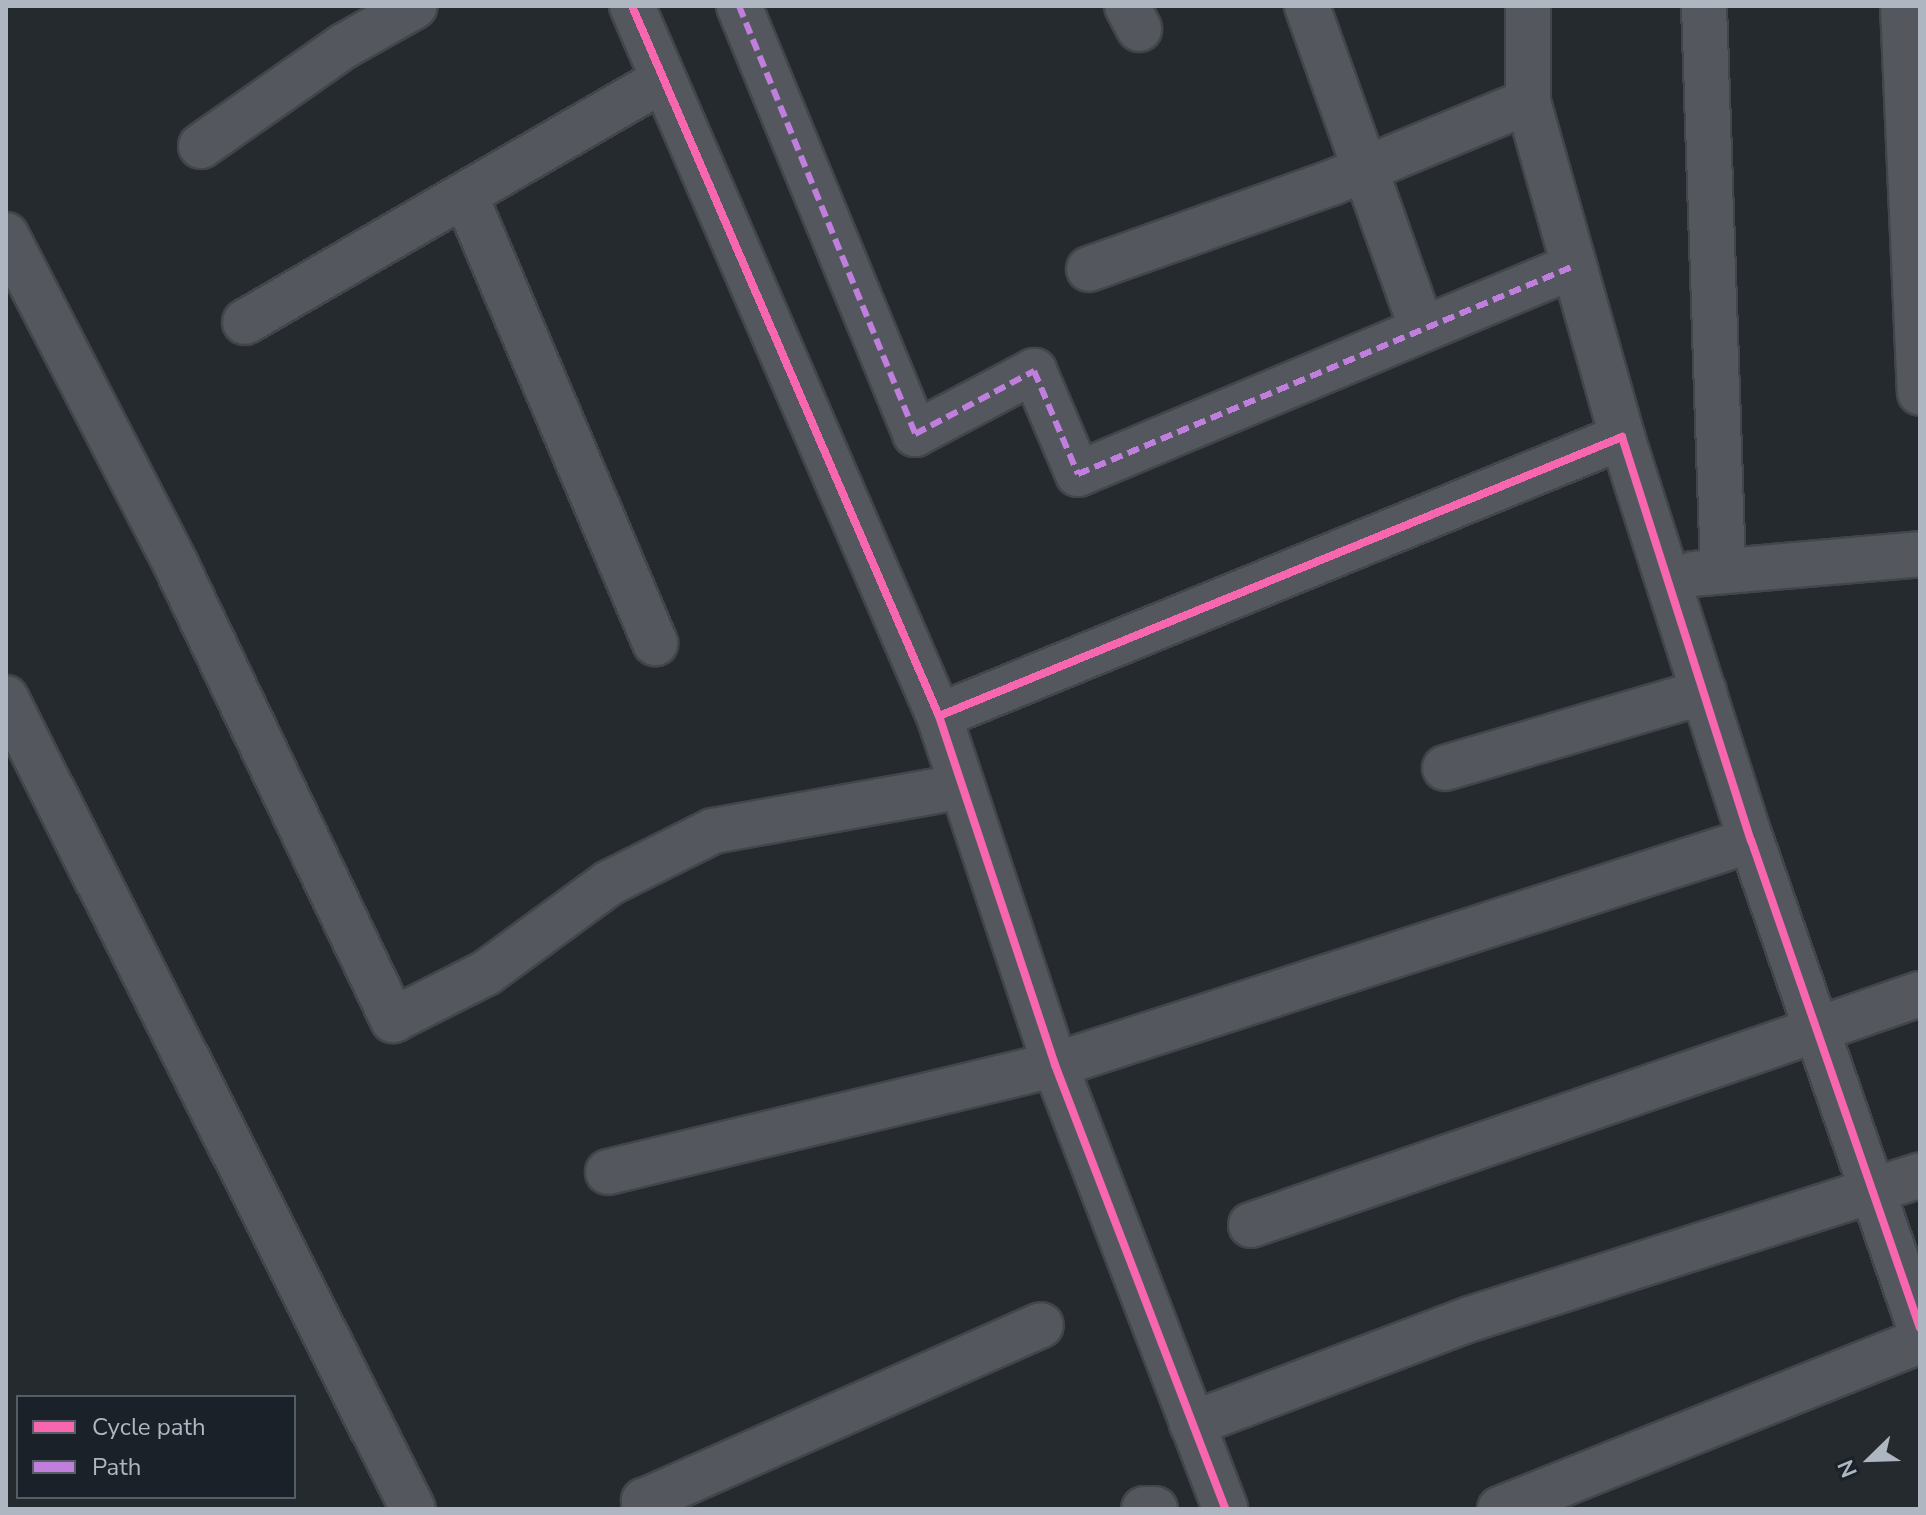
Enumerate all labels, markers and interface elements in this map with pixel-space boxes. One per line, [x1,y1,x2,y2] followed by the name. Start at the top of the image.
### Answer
[16,1395,296,1499] legend
[92,1411,206,1443] text: Cycle path
[1830,1419,1910,1499] north arrow
[92,1451,141,1483] text: Path
[1831,1455,1865,1482] text: N

